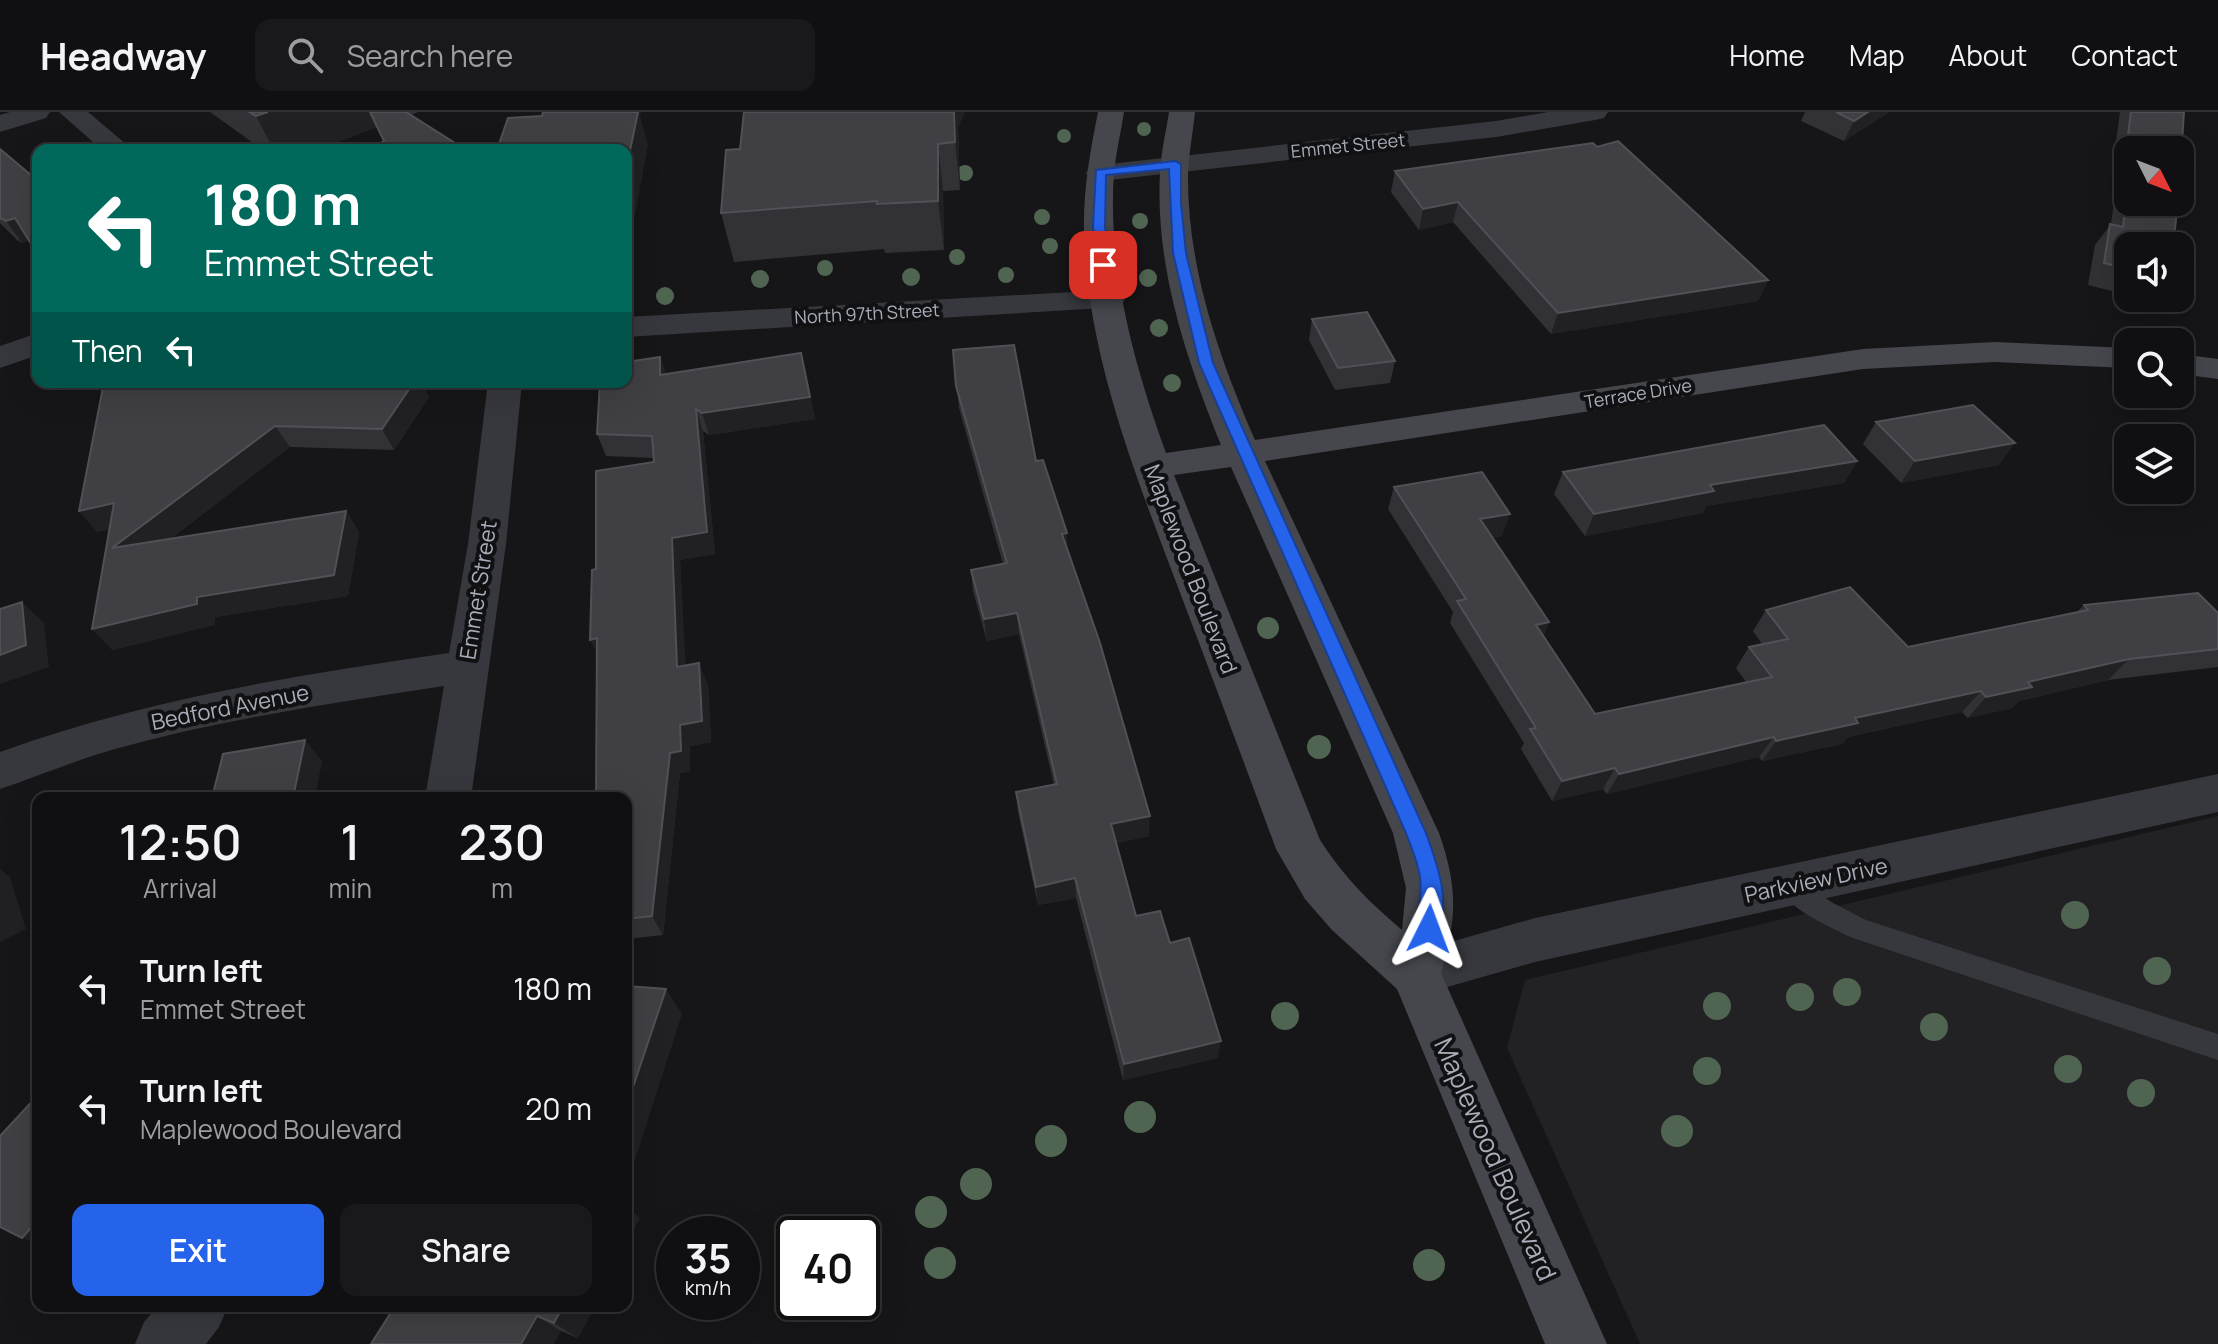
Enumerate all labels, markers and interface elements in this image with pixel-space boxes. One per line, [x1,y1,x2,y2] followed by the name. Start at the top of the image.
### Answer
[255,19,815,91] search box
[40,29,207,81] text: Headway
[283,33,327,77] icon: search
[347,35,513,76] text: Search here
[1729,36,1805,74] text: Home
[1849,36,1905,74] text: Map
[1949,36,2027,74] text: About
[2071,36,2178,74] text: Contact
[1290,127,1406,163] street label: Emmet Street
[2114,136,2194,216] north arrow
[2114,136,2194,504] map controls
[204,165,361,242] text: 180 m
[72,176,176,280] icon: left
[1069,231,1137,299] pin
[2114,232,2194,312] button: sound
[204,238,434,287] text: Emmet Street
[1081,243,1125,287] icon: arrive
[794,297,940,329] street label: North 97th Street
[159,328,203,372] icon: left
[2114,328,2194,408] button: search
[72,330,143,371] text: Then
[1583,373,1693,413] street label: Terrace Drive
[2114,424,2194,504] button: layers
[1137,460,1245,678] street label: Maplewood Boulevard
[452,518,504,662] street label: Emmet Street
[149,677,312,737] street label: Bedford Avenue
[119,809,242,874] text: 12:50
[340,809,360,874] text: 1
[459,809,545,874] text: 230
[1742,850,1890,910] street label: Parkview Drive
[143,870,217,906] text: Arrival
[328,870,372,906] text: min
[491,870,513,906] text: m
[1387,887,1471,971] position arrow
[140,950,263,991] text: Turn left
[72,966,116,1010] icon: left
[513,968,592,1009] text: 180 m
[140,991,306,1027] text: Emmet Street
[1426,1032,1566,1286] street label: Maplewood Boulevard
[140,1070,263,1111] text: Turn left
[72,1086,116,1130] icon: left
[525,1088,592,1129] text: 20 m
[140,1111,402,1147] text: Maplewood Boulevard
[72,1204,324,1296] button: Exit
[340,1204,592,1296] button: Share
[776,1216,880,1320] speed limit sign: 40
[685,1230,731,1285] text: 35
[685,1274,731,1301] text: km/h

